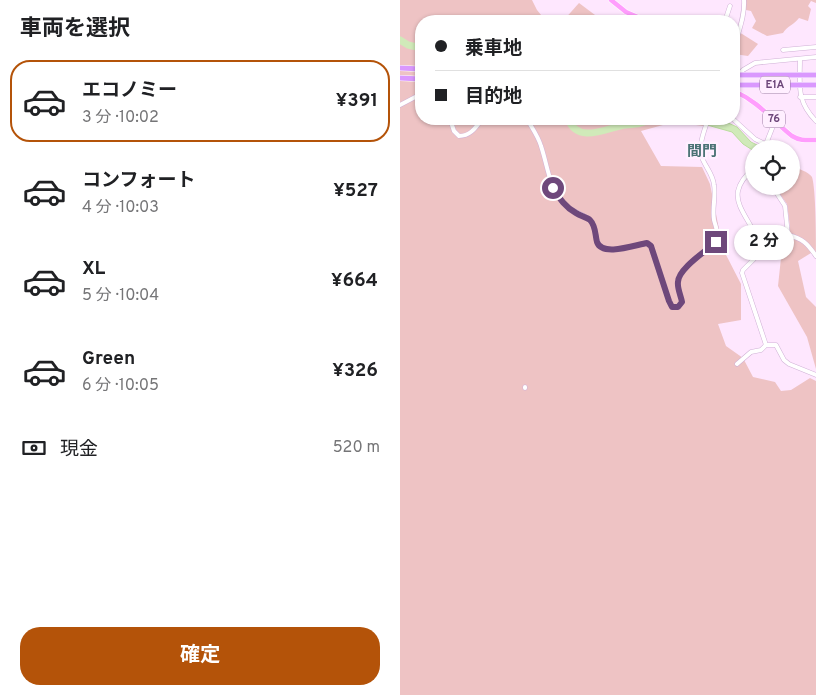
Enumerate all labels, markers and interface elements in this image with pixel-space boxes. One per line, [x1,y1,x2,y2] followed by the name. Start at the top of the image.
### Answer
[20,16,130,43] text: 車両を選択
[465,37,522,61] text: 乗車地
[760,76,790,94] road number: E1A
[22,79,67,124] icon: car
[82,79,177,103] text: エコノミー
[465,85,522,109] text: 目的地
[336,89,378,113] text: ¥391
[82,108,159,128] text: 3 分 · 10:02
[763,110,785,128] road number: 76
[745,140,800,195] map controls
[745,140,800,195] button: locate
[687,143,717,162] district label: 間門
[22,169,67,214] icon: car
[82,169,195,193] text: コンフォート
[542,177,564,199] route start
[333,179,378,203] text: ¥527
[82,198,159,218] text: 4 分 · 10:03
[734,224,794,260] callout: 2 分
[705,231,727,253] route end
[749,232,779,252] text: 2 分
[82,257,105,281] text: XL
[22,259,67,304] icon: car
[331,269,378,293] text: ¥664
[82,286,159,306] text: 5 分 · 10:04
[82,347,135,371] text: Green
[22,349,67,394] icon: car
[332,359,378,383] text: ¥326
[82,376,159,396] text: 6 分 · 10:05
[20,434,48,462] icon: cash
[60,438,98,462] text: 現金
[333,438,380,458] text: 520 m
[20,627,380,685] button: 確定

